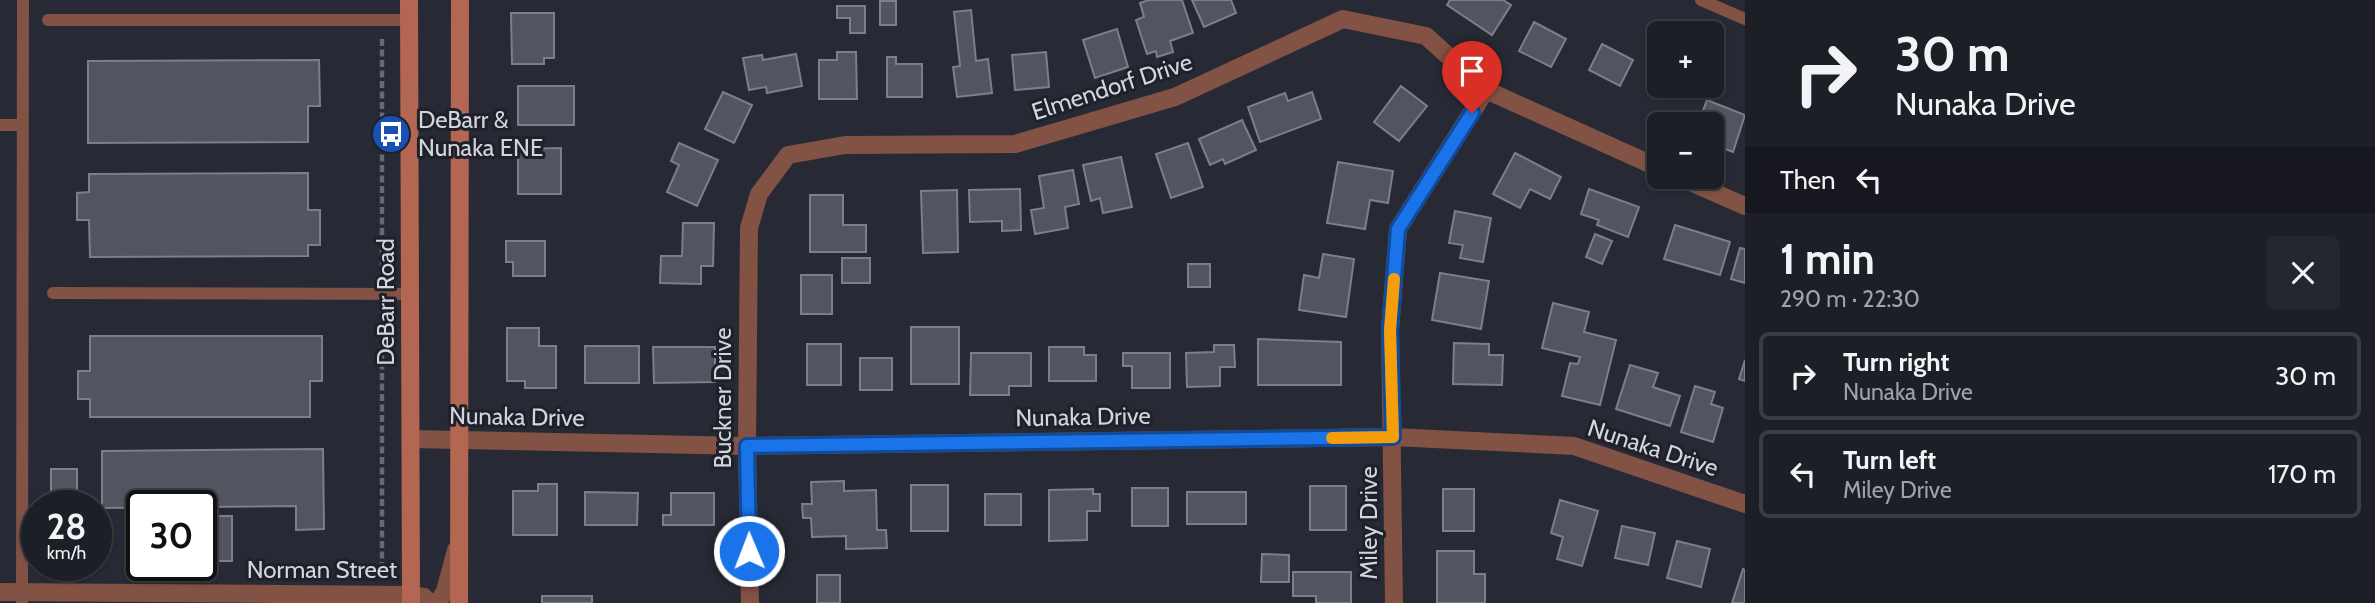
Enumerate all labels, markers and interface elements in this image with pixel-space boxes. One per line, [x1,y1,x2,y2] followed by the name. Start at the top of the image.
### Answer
[1647,21,1724,189] map controls
[1647,21,1724,98] button: +
[1895,24,2010,83] text: 30 m
[1780,28,1871,119] icon: right
[1442,41,1502,113] pin
[1028,47,1196,126] street label: Elmendorf Drive
[1453,52,1491,90] icon: arrive
[1895,84,2076,123] text: Nunaka Drive
[418,105,543,162] place label: DeBarr & Nunaka ENE
[1647,112,1724,189] button: −
[370,113,412,155] bus stop icon: DeBarr & Nunaka ENE
[1850,161,1888,199] icon: left
[1780,164,1836,196] text: Then
[1780,233,1875,285] text: 1 min
[2266,236,2340,310] button: close
[371,238,400,366] street label: DeBarr Road
[1780,285,1920,313] text: 290 m · 22:30
[708,328,737,468] street label: Buckner Drive
[1843,346,1949,378] text: Turn right
[1784,357,1822,395] icon: right
[2275,360,2336,392] text: 30 m
[1843,378,1973,406] text: Nunaka Drive
[449,401,585,432] street label: Nunaka Drive
[1015,401,1151,432] street label: Nunaka Drive
[1584,413,1722,482] street label: Nunaka Drive
[1843,444,1936,476] text: Turn left
[1784,455,1822,493] icon: left
[2268,458,2336,490] text: 170 m
[1354,466,1383,580] street label: Miley Drive
[1843,476,1952,504] text: Miley Drive
[126,490,217,581] speed limit sign: 30
[47,505,86,548] text: 28
[712,514,786,588] position arrow
[47,542,86,564] text: km/h
[247,555,397,584] street label: Norman Street

